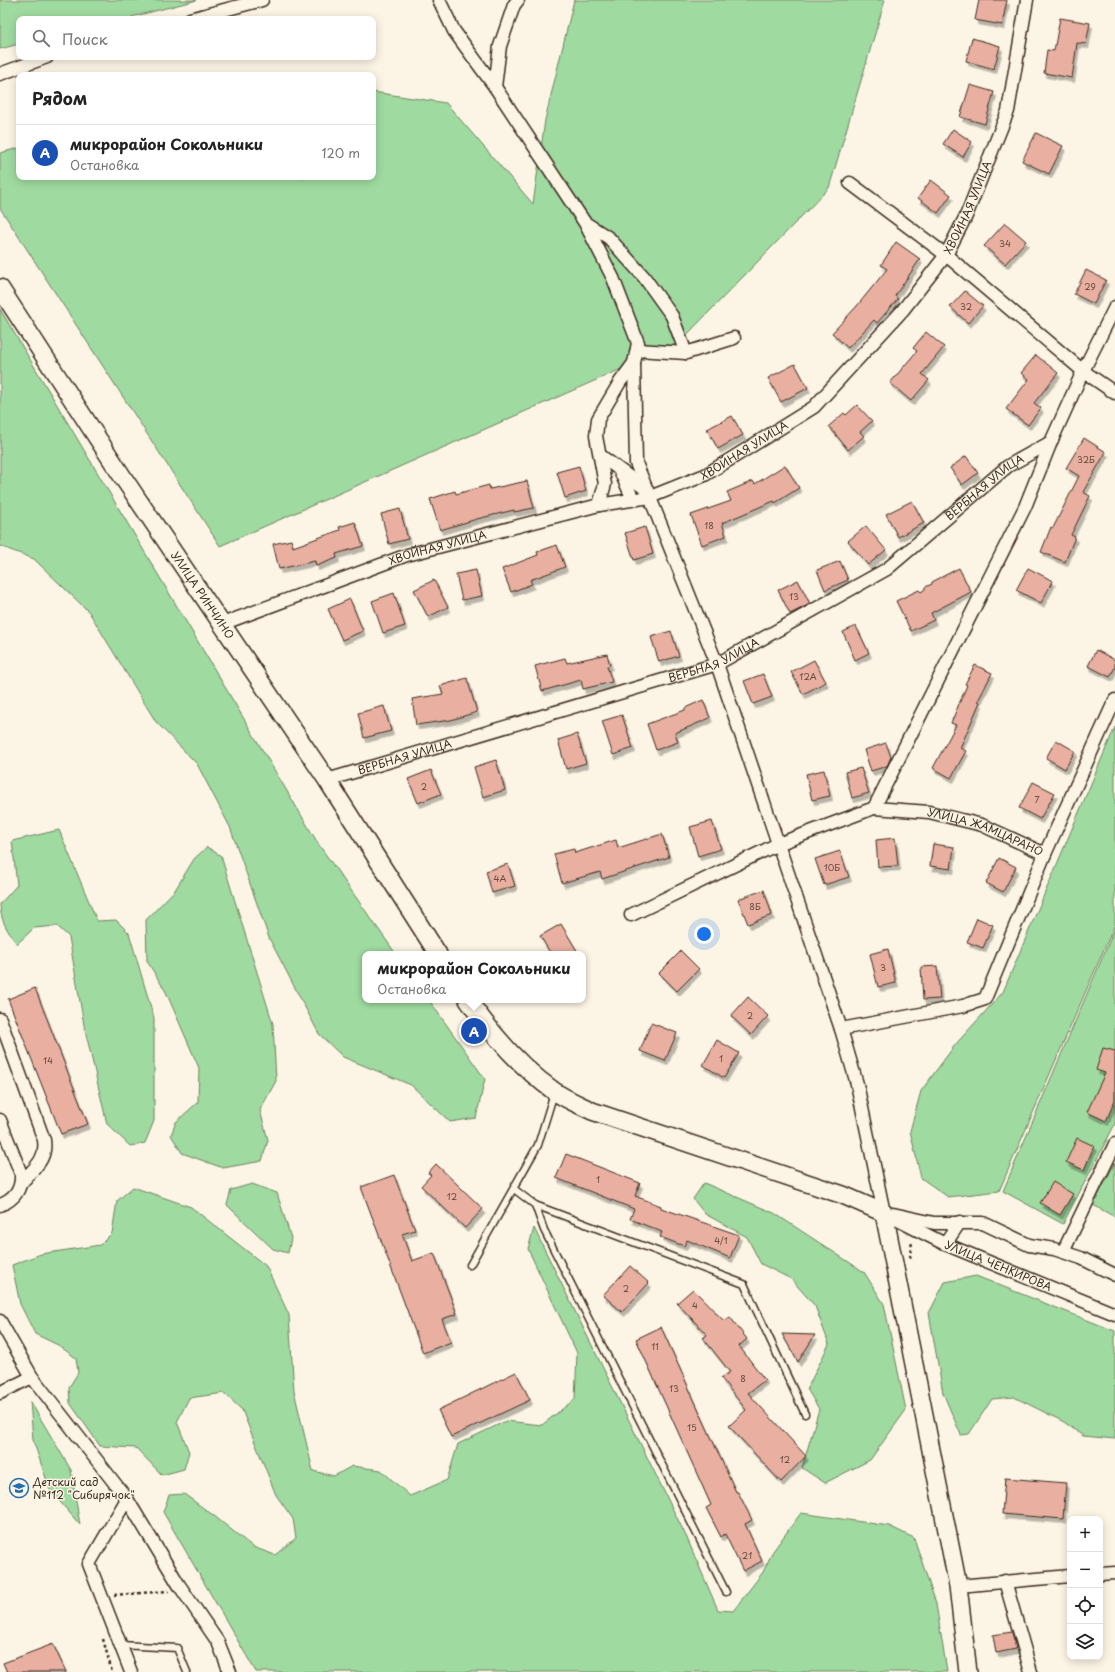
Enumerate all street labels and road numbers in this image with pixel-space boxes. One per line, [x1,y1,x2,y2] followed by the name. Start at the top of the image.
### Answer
[939,158,995,257] street label: ХВОЙНАЯ УЛИЦА
[698,416,792,484] street label: ХВОЙНАЯ УЛИЦА
[941,450,1027,524] street label: ВЕРБНАЯ УЛИЦА
[386,526,489,569] street label: ХВОЙНАЯ УЛИЦА
[167,548,239,642] street label: УЛИЦА РИНЧИНО
[666,633,762,686] street label: ВЕРБНАЯ УЛИЦА
[355,734,454,778] street label: ВЕРБНАЯ УЛИЦА
[926,803,1046,860] street label: УЛИЦА ЖАМЦАРАНО
[942,1236,1055,1295] street label: УЛИЦА ЧЕНКИРОВА

